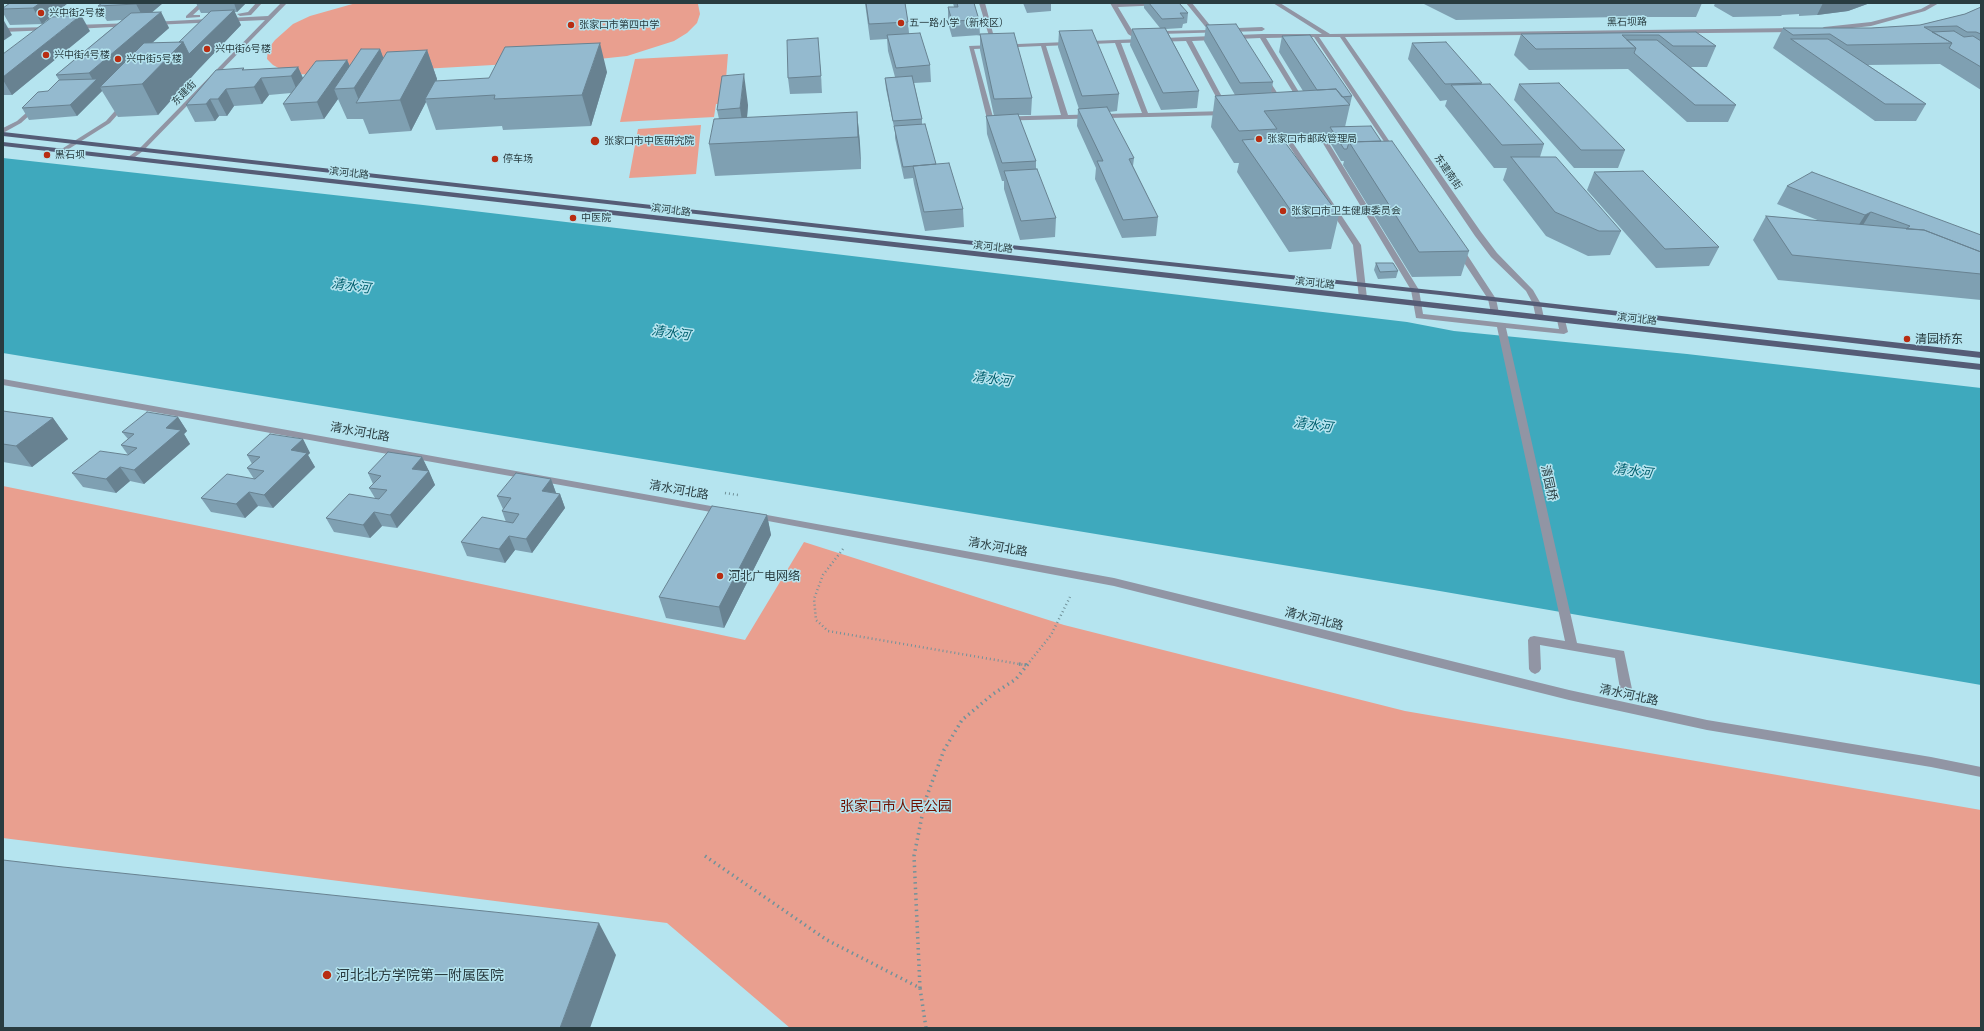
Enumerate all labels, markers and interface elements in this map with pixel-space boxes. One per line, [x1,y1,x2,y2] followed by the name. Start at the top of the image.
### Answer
[49,7,105,19] place label: 兴中街2号楼
[36,8,46,18] marker: 兴中街2号楼
[1607,16,1647,28] street label: 黑石坝路
[909,17,1009,29] place label: 五一路小学（新校区）
[896,18,906,28] marker: 五一路小学（新校区）
[579,19,659,31] place label: 张家口市第四中学
[566,20,576,30] marker: 张家口市第四中学
[215,43,271,55] place label: 兴中街6号楼
[202,44,212,54] marker: 兴中街6号楼
[54,49,110,61] place label: 兴中街4号楼
[41,50,51,60] marker: 兴中街4号楼
[126,53,182,65] place label: 兴中街5号楼
[113,54,123,64] marker: 兴中街5号楼
[169,78,199,108] street label: 东建街
[1267,133,1357,145] place label: 张家口市邮政管理局
[1254,134,1264,144] marker: 张家口市邮政管理局
[589,135,601,147] marker: 张家口市中医研究院
[604,135,694,147] place label: 张家口市中医研究院
[55,149,85,161] place label: 黑石坝
[42,150,52,160] marker: 黑石坝
[1432,152,1464,192] street label: 东建南街
[503,153,533,165] place label: 停车场
[490,154,500,164] marker: 停车场
[328,165,370,181] street label: 滨河北路
[650,202,692,218] street label: 滨河北路
[1291,205,1401,217] place label: 张家口市卫生健康委员会
[1278,206,1288,216] marker: 张家口市卫生健康委员会
[581,212,611,224] place label: 中医院
[568,213,578,223] marker: 中医院
[972,239,1014,255] street label: 滨河北路
[1294,275,1336,291] street label: 滨河北路
[331,276,371,296] water label: 清水河
[1616,311,1658,327] street label: 滨河北路
[651,323,691,343] water label: 清水河
[1915,332,1963,346] place label: 清园桥东
[1902,334,1912,344] marker: 清园桥东
[972,369,1012,389] water label: 清水河
[1293,415,1333,435] water label: 清水河
[329,420,391,444] street label: 清水河北路
[1613,461,1653,481] water label: 清水河
[1538,464,1560,502] street label: 清园桥
[648,478,710,502] street label: 清水河北路
[967,535,1029,559] street label: 清水河北路
[728,569,800,583] place label: 河北广电网络
[715,571,725,581] marker: 河北广电网络
[1283,605,1345,633] street label: 清水河北路
[1598,682,1660,708] street label: 清水河北路
[840,798,952,814] park label: 张家口市人民公园
[336,967,504,983] place label: 河北北方学院第一附属医院
[321,969,333,981] marker: 河北北方学院第一附属医院

